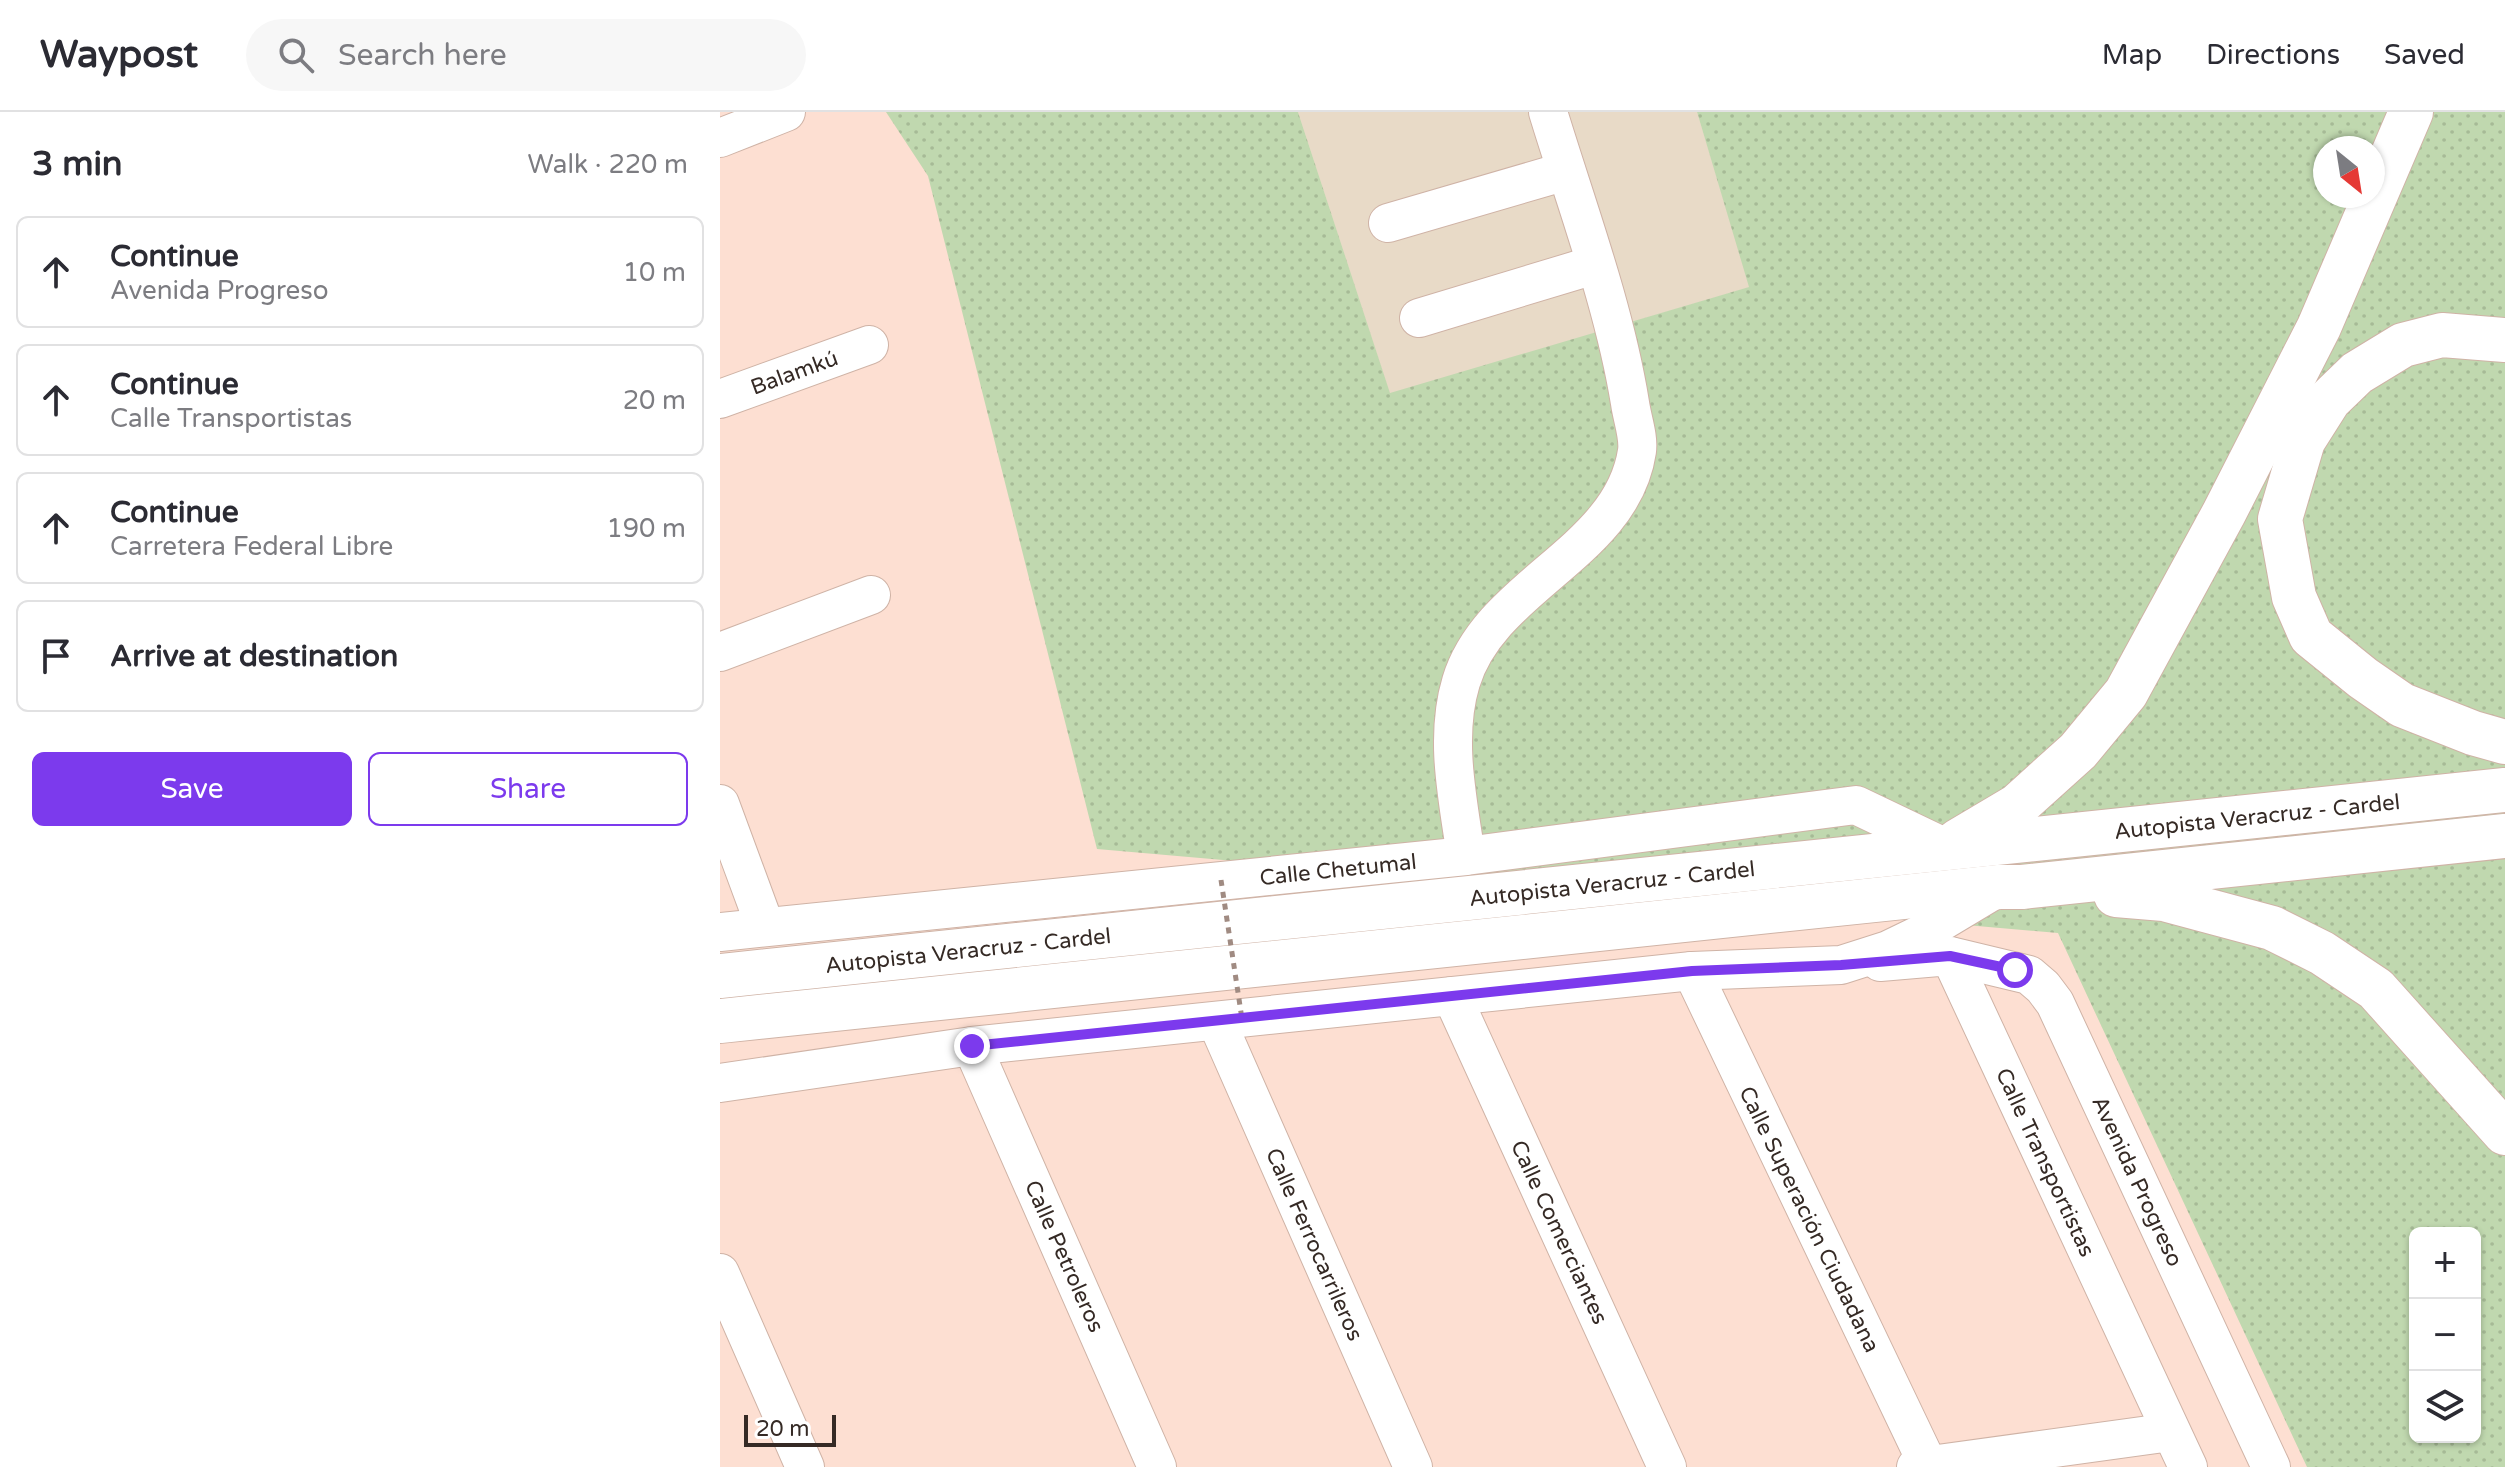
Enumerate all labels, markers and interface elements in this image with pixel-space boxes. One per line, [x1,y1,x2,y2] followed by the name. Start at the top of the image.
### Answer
[246,19,806,91] search box
[40,32,198,78] text: Waypost
[274,33,318,77] icon: search
[338,37,507,74] text: Search here
[2102,38,2162,72] text: Map
[2206,38,2340,72] text: Directions
[2384,38,2465,72] text: Saved
[2313,136,2385,208] north arrow
[32,144,123,185] text: 3 min
[528,149,688,180] text: Walk · 220 m
[110,238,239,275] text: Continue
[34,250,78,294] icon: ahead
[623,257,686,288] text: 10 m
[110,275,328,306] text: Avenida Progreso
[747,345,842,401] street label: Balamkú
[110,366,239,403] text: Continue
[34,378,78,422] icon: ahead
[623,385,686,416] text: 20 m
[110,403,352,434] text: Calle Transportistas
[110,494,239,531] text: Continue
[34,506,78,550] icon: ahead
[606,513,686,544] text: 190 m
[110,531,393,562] text: Carretera Federal Libre
[34,634,78,678] icon: arrive
[110,638,398,675] text: Arrive at destination
[32,752,352,826] button: Save
[368,752,688,826] button: Share
[2113,789,2401,845] street label: Autopista Veracruz - Cardel
[1258,849,1418,891] street label: Calle Chetumal
[1468,856,1756,912] street label: Autopista Veracruz - Cardel
[824,923,1112,979] street label: Autopista Veracruz - Cardel
[1997,952,2033,988] route start
[954,1028,990,1064] route end
[1990,1064,2100,1261] street label: Calle Transportistas
[1733,1082,1885,1357] street label: Calle Superación Ciudadana
[2086,1092,2188,1271] street label: Avenida Progreso
[1505,1136,1613,1328] street label: Calle Comerciantes
[1260,1144,1368,1345] street label: Calle Ferrocarrileros
[1019,1176,1109,1336] street label: Calle Petroleros
[2409,1227,2481,1443] map controls
[2409,1227,2481,1299] button: +
[2409,1299,2481,1371] button: −
[2409,1371,2481,1443] button: layers
[744,1411,836,1447] scale bar
[756,1416,810,1442] text: 20 m

